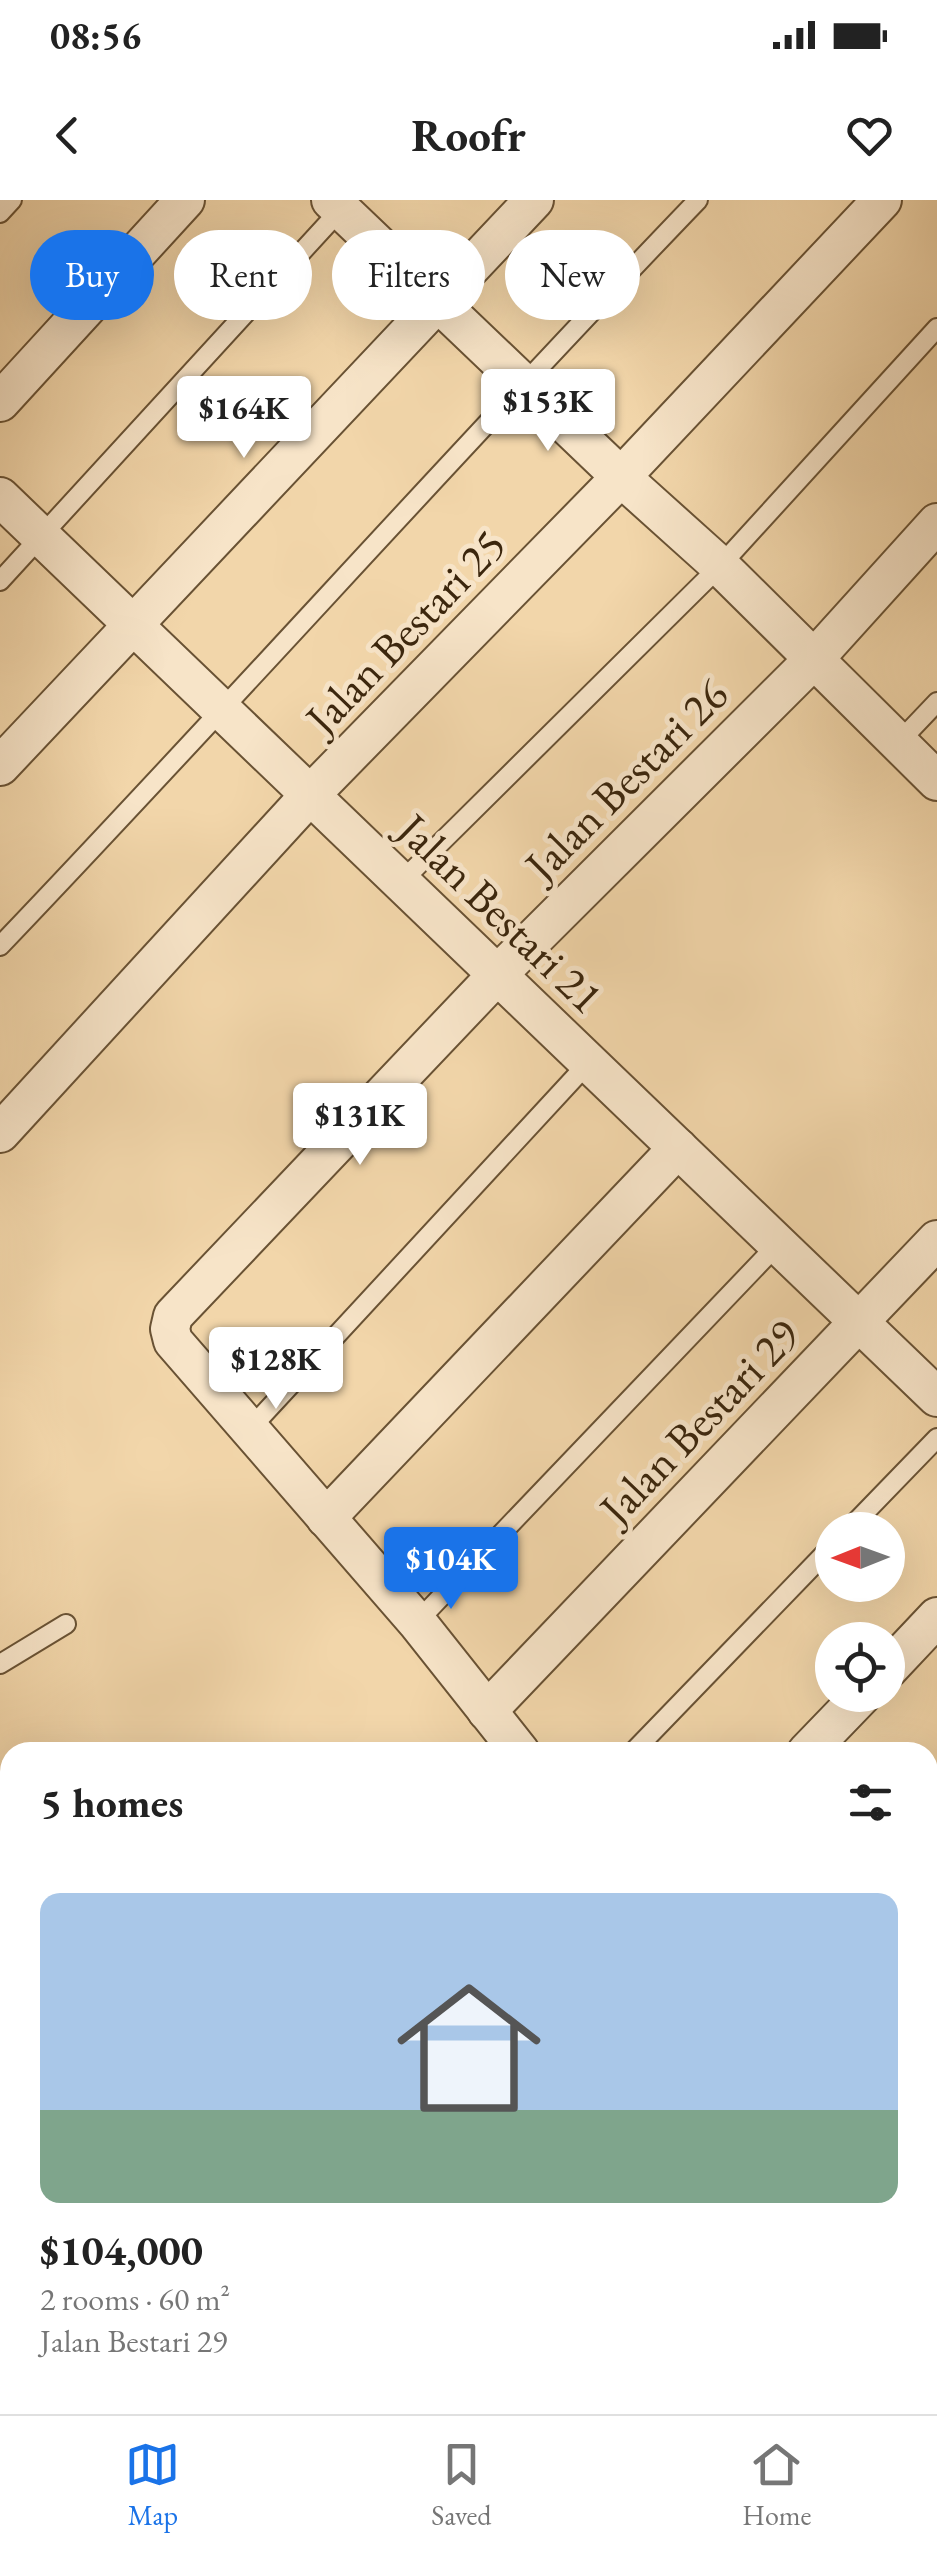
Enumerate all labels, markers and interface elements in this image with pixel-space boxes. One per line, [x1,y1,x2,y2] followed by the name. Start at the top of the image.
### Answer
[50,11,141,60] text: 08:56
[411,106,526,164] text: Roofr
[40,108,95,163] icon: back
[842,108,897,163] icon: heart
[30,230,154,320] chip: Buy
[174,230,312,320] chip: Rent
[332,230,485,320] chip: Filters
[505,230,640,320] chip: New
[478,369,618,454] pin: $153K
[174,376,314,461] pin: $164K
[503,380,593,422] text: $153K
[199,387,289,429] text: $164K
[290,516,517,749] street label: Jalan Bestari 25
[509,665,740,896] street label: Jalan Bestari 26
[383,798,616,1025] street label: Jalan Bestari 21
[290,1083,430,1168] pin: $131K
[315,1094,405,1136] text: $131K
[584,1306,811,1539] street label: Jalan Bestari 29
[206,1327,346,1412] pin: $128K
[231,1338,321,1380] text: $128K
[815,1512,905,1602] north arrow
[815,1512,905,1712] map controls
[381,1527,521,1612] pin: $104K
[406,1538,496,1580] text: $104K
[815,1622,905,1712] button: locate
[40,1775,183,1830] text: 5 homes
[843,1775,898,1830] icon: filters
[379,1958,559,2138] icon: home
[40,2223,203,2278] text: $104,000
[40,2278,230,2320] text: 2 rooms · 60 m²
[40,2320,227,2362] text: Jalan Bestari 29
[125,2437,180,2533] tab: Map
[431,2437,491,2533] tab: Saved
[742,2437,812,2533] tab: Home

